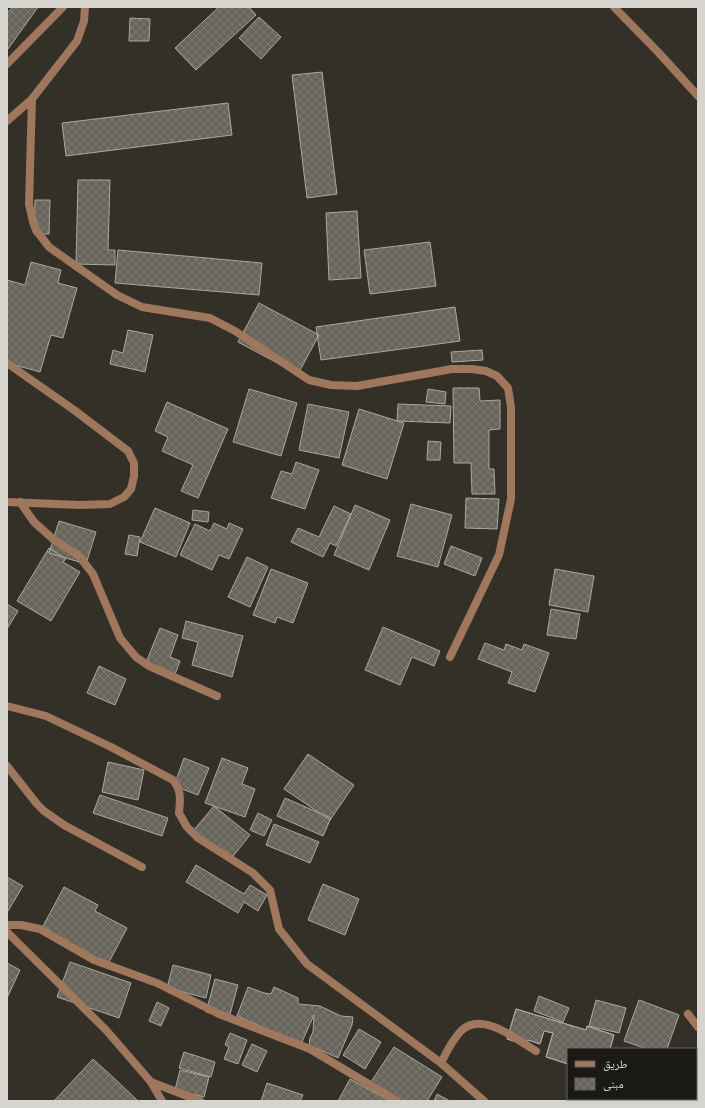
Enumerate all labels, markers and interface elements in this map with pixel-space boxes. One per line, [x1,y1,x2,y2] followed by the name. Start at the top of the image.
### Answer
[567,1048,697,1100] legend
[603,1057,628,1071] text: طريق
[603,1077,624,1091] text: مبنى

